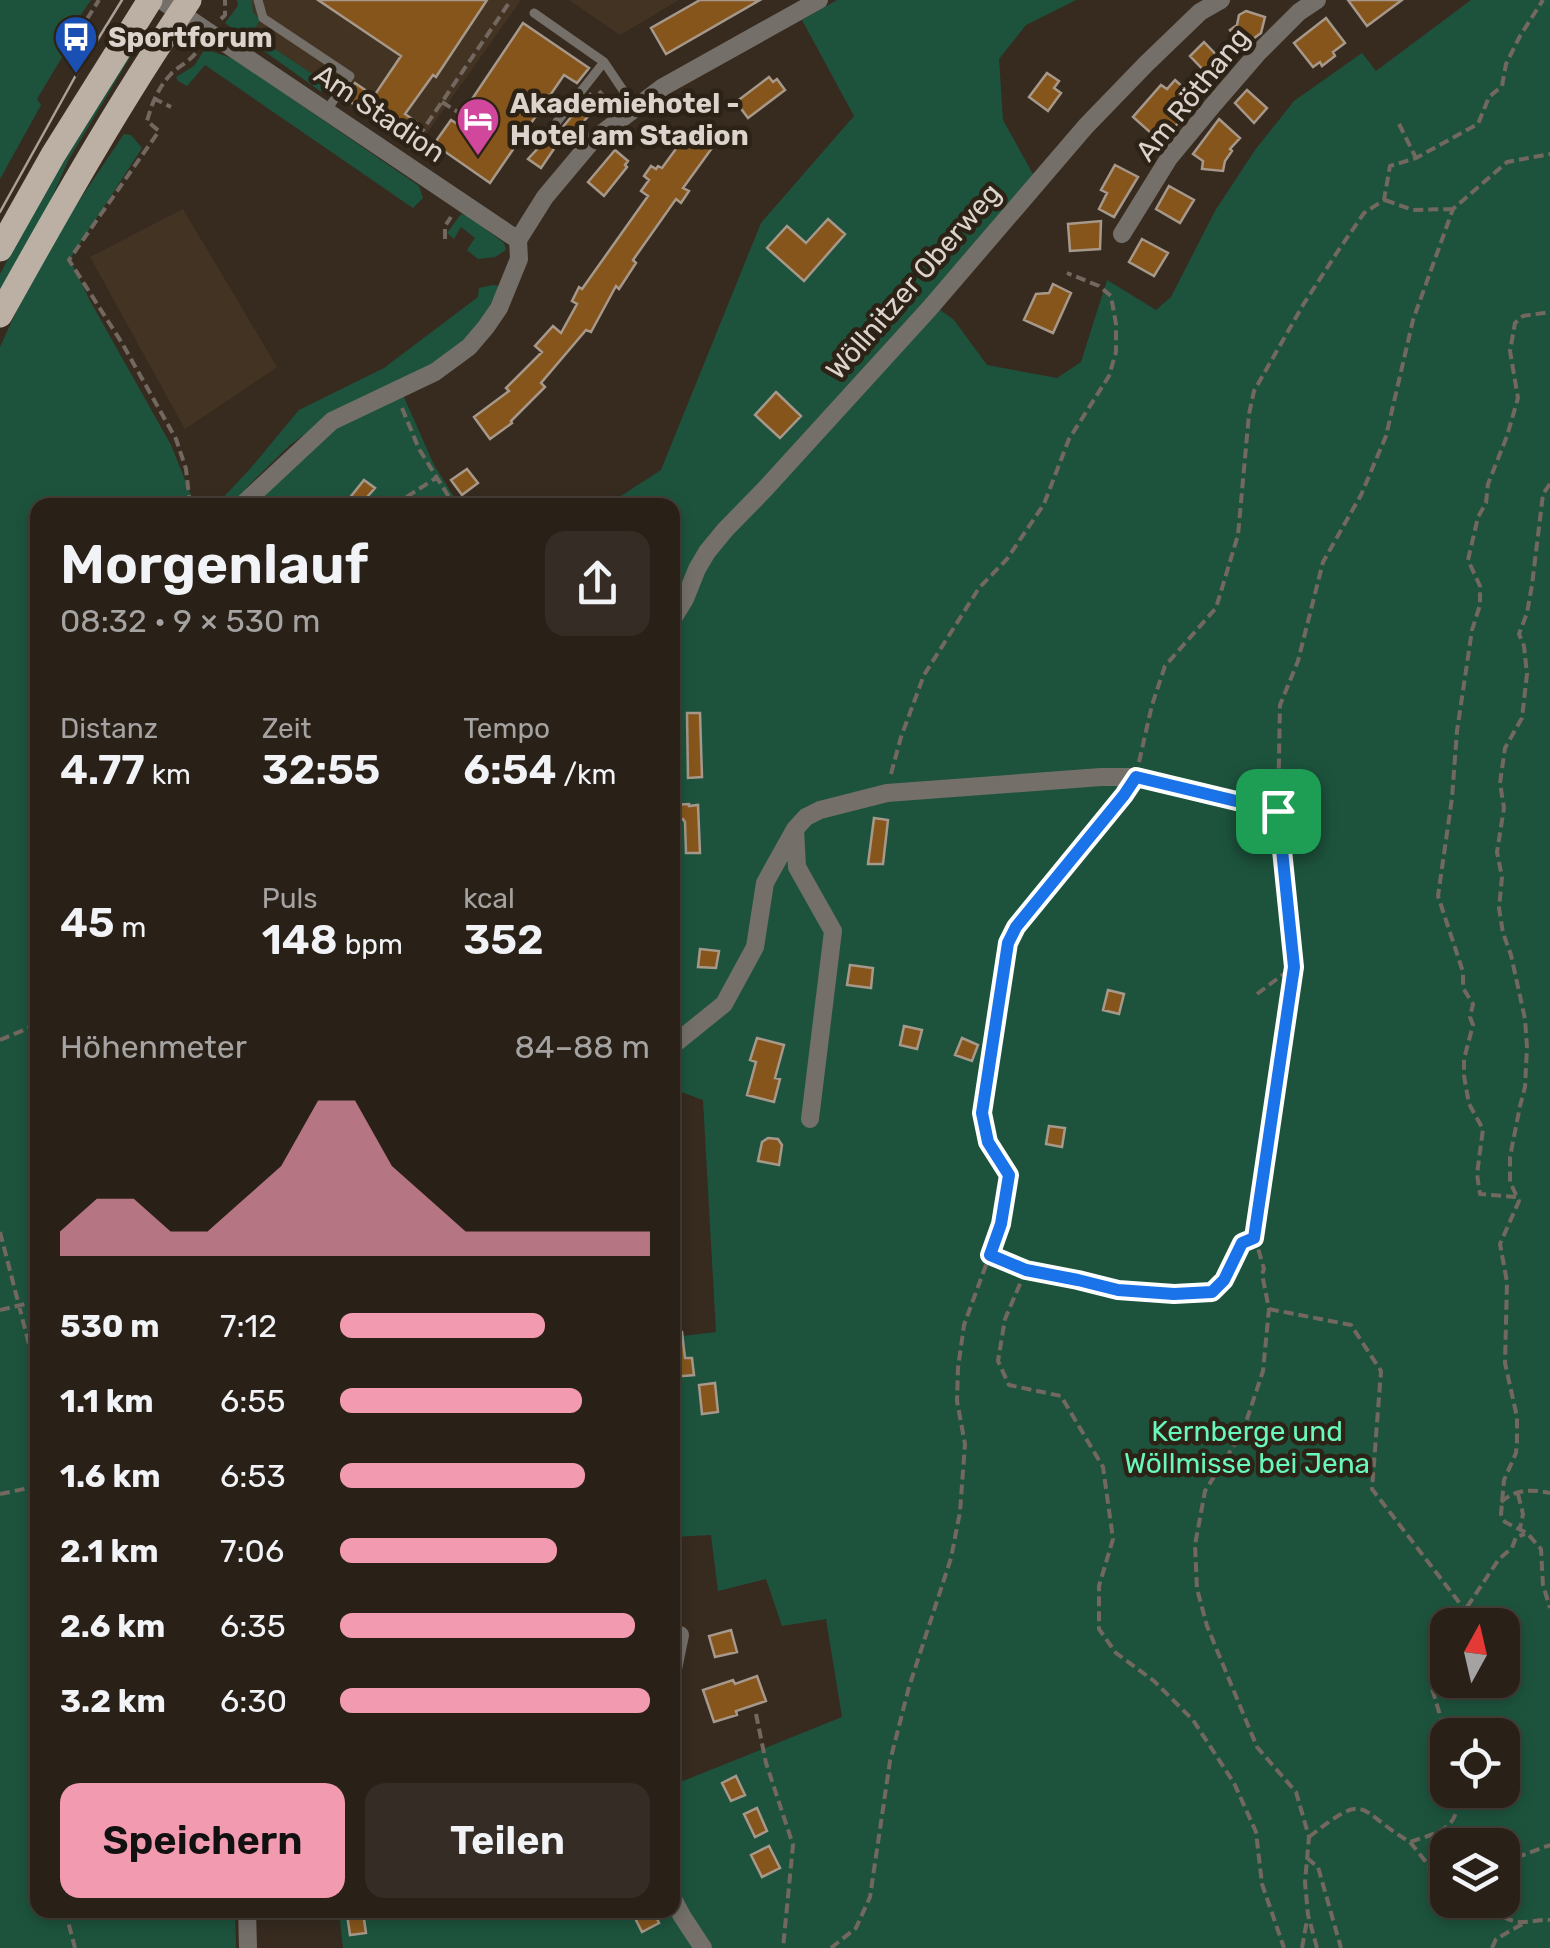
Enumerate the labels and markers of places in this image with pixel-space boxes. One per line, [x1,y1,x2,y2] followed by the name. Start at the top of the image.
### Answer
[53,14,99,75] bus stop icon: Sportforum
[108,21,273,54] place label: Sportforum
[510,87,749,152] place label: Akademiehotel - Hotel am Stadion
[455,96,501,157] hotel icon: Akademiehotel - Hotel am Stadion
[1236,769,1321,854] pin

